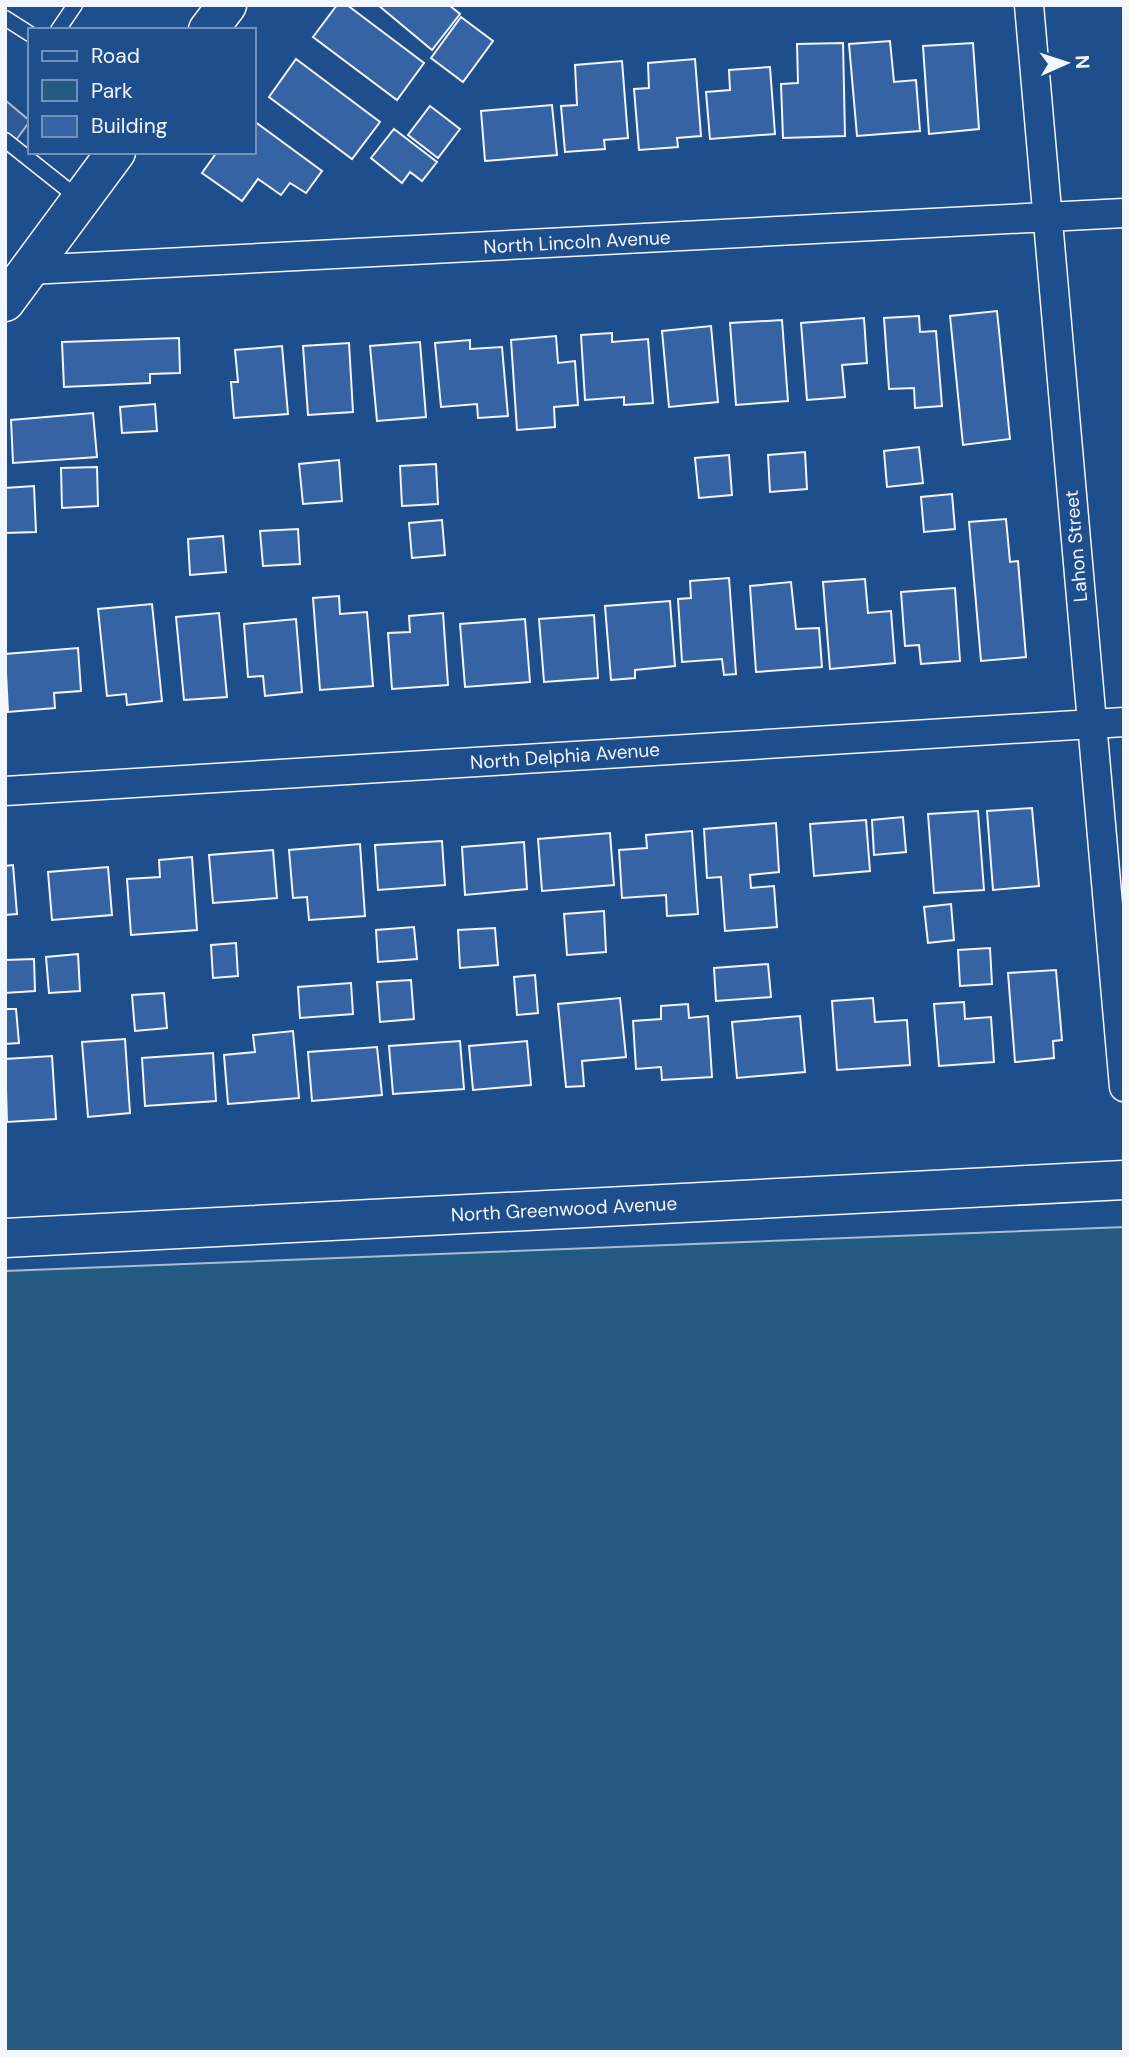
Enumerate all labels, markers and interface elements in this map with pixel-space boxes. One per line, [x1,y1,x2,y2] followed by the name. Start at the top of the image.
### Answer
[28,28,256,154] legend
[1031,28,1101,98] north arrow
[91,42,140,70] text: Road
[1070,55,1095,70] text: N
[91,77,133,105] text: Park
[91,112,168,140] text: Building
[483,225,671,259] street label: North Lincoln Avenue
[1059,489,1093,603] street label: Lahon Street
[469,737,661,775] street label: North Delphia Avenue
[450,1191,678,1227] street label: North Greenwood Avenue

